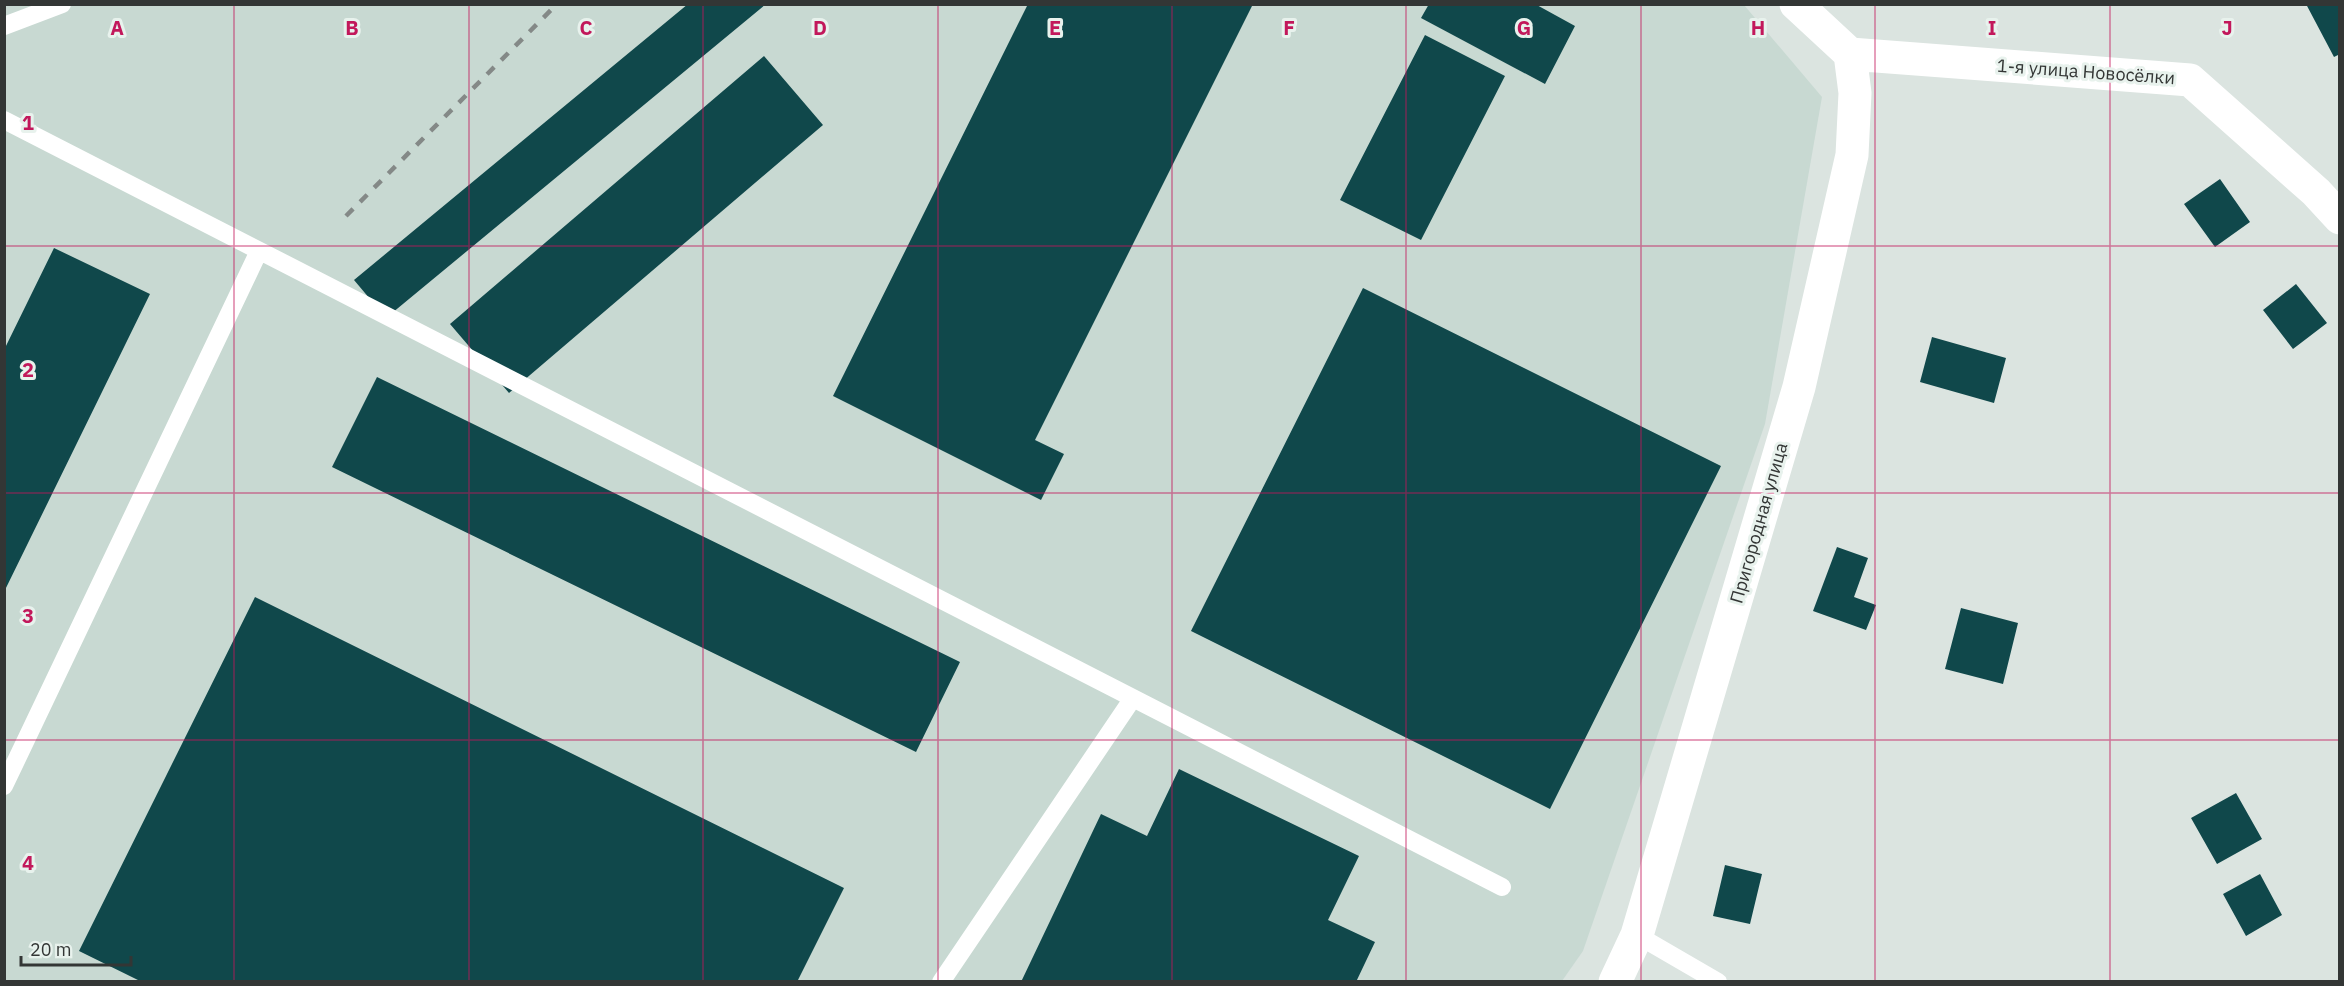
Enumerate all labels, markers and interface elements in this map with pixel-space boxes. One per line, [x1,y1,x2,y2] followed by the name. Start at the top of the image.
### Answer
[110,14,124,41] text: A
[345,14,359,41] text: B
[579,14,593,41] text: C
[813,14,827,41] text: D
[1049,14,1061,41] text: E
[1283,14,1295,41] text: F
[1517,14,1531,41] text: G
[1751,14,1765,41] text: H
[1988,14,1996,41] text: I
[2221,14,2233,41] text: J
[1996,54,2176,89] street label: 1-я улица Новосёлки
[22,109,34,136] text: 1
[22,356,34,383] text: 2
[1725,439,1793,606] street label: Пригородная улица
[22,602,34,629] text: 3
[22,849,34,876] text: 4
[21,929,130,967] scale bar
[30,938,72,961] text: 20 m

